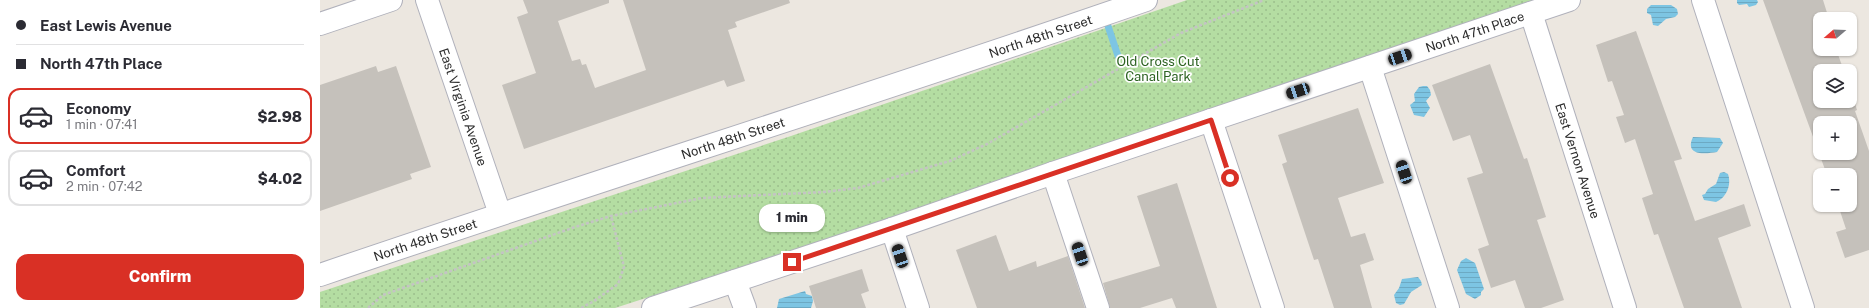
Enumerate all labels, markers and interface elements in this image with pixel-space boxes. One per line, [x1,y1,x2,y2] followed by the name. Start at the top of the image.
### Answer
[1423,8,1526,55] street label: North 47th Place
[987,12,1094,61] street label: North 48th Street
[1813,12,1857,56] north arrow
[1813,12,1857,212] map controls
[40,17,172,34] text: East Lewis Avenue
[436,46,491,168] street label: East Virginia Avenue
[1387,47,1413,67] car
[1116,54,1200,84] park label: Old Cross Cut Canal Park
[40,55,163,72] text: North 47th Place
[1813,64,1857,108] button: layers
[1285,82,1311,100] car
[18,98,54,134] icon: car
[66,100,131,117] text: Economy
[1553,101,1603,220] street label: East Vernon Avenue
[257,108,302,125] text: $2.98
[679,114,787,162] street label: North 48th Street
[1813,116,1857,160] button: +
[66,117,138,132] text: 1 min · 07:41
[1395,159,1413,185] car
[18,160,54,196] icon: car
[66,162,126,179] text: Comfort
[1813,168,1857,212] button: −
[1221,169,1239,187] route start
[258,170,302,187] text: $4.02
[66,179,142,194] text: 2 min · 07:42
[759,204,825,232] callout: 1 min
[776,210,808,225] text: 1 min
[372,215,479,264] street label: North 48th Street
[1071,241,1089,267] car
[891,243,909,269] car
[783,253,801,271] route end
[16,254,304,300] button: Confirm

